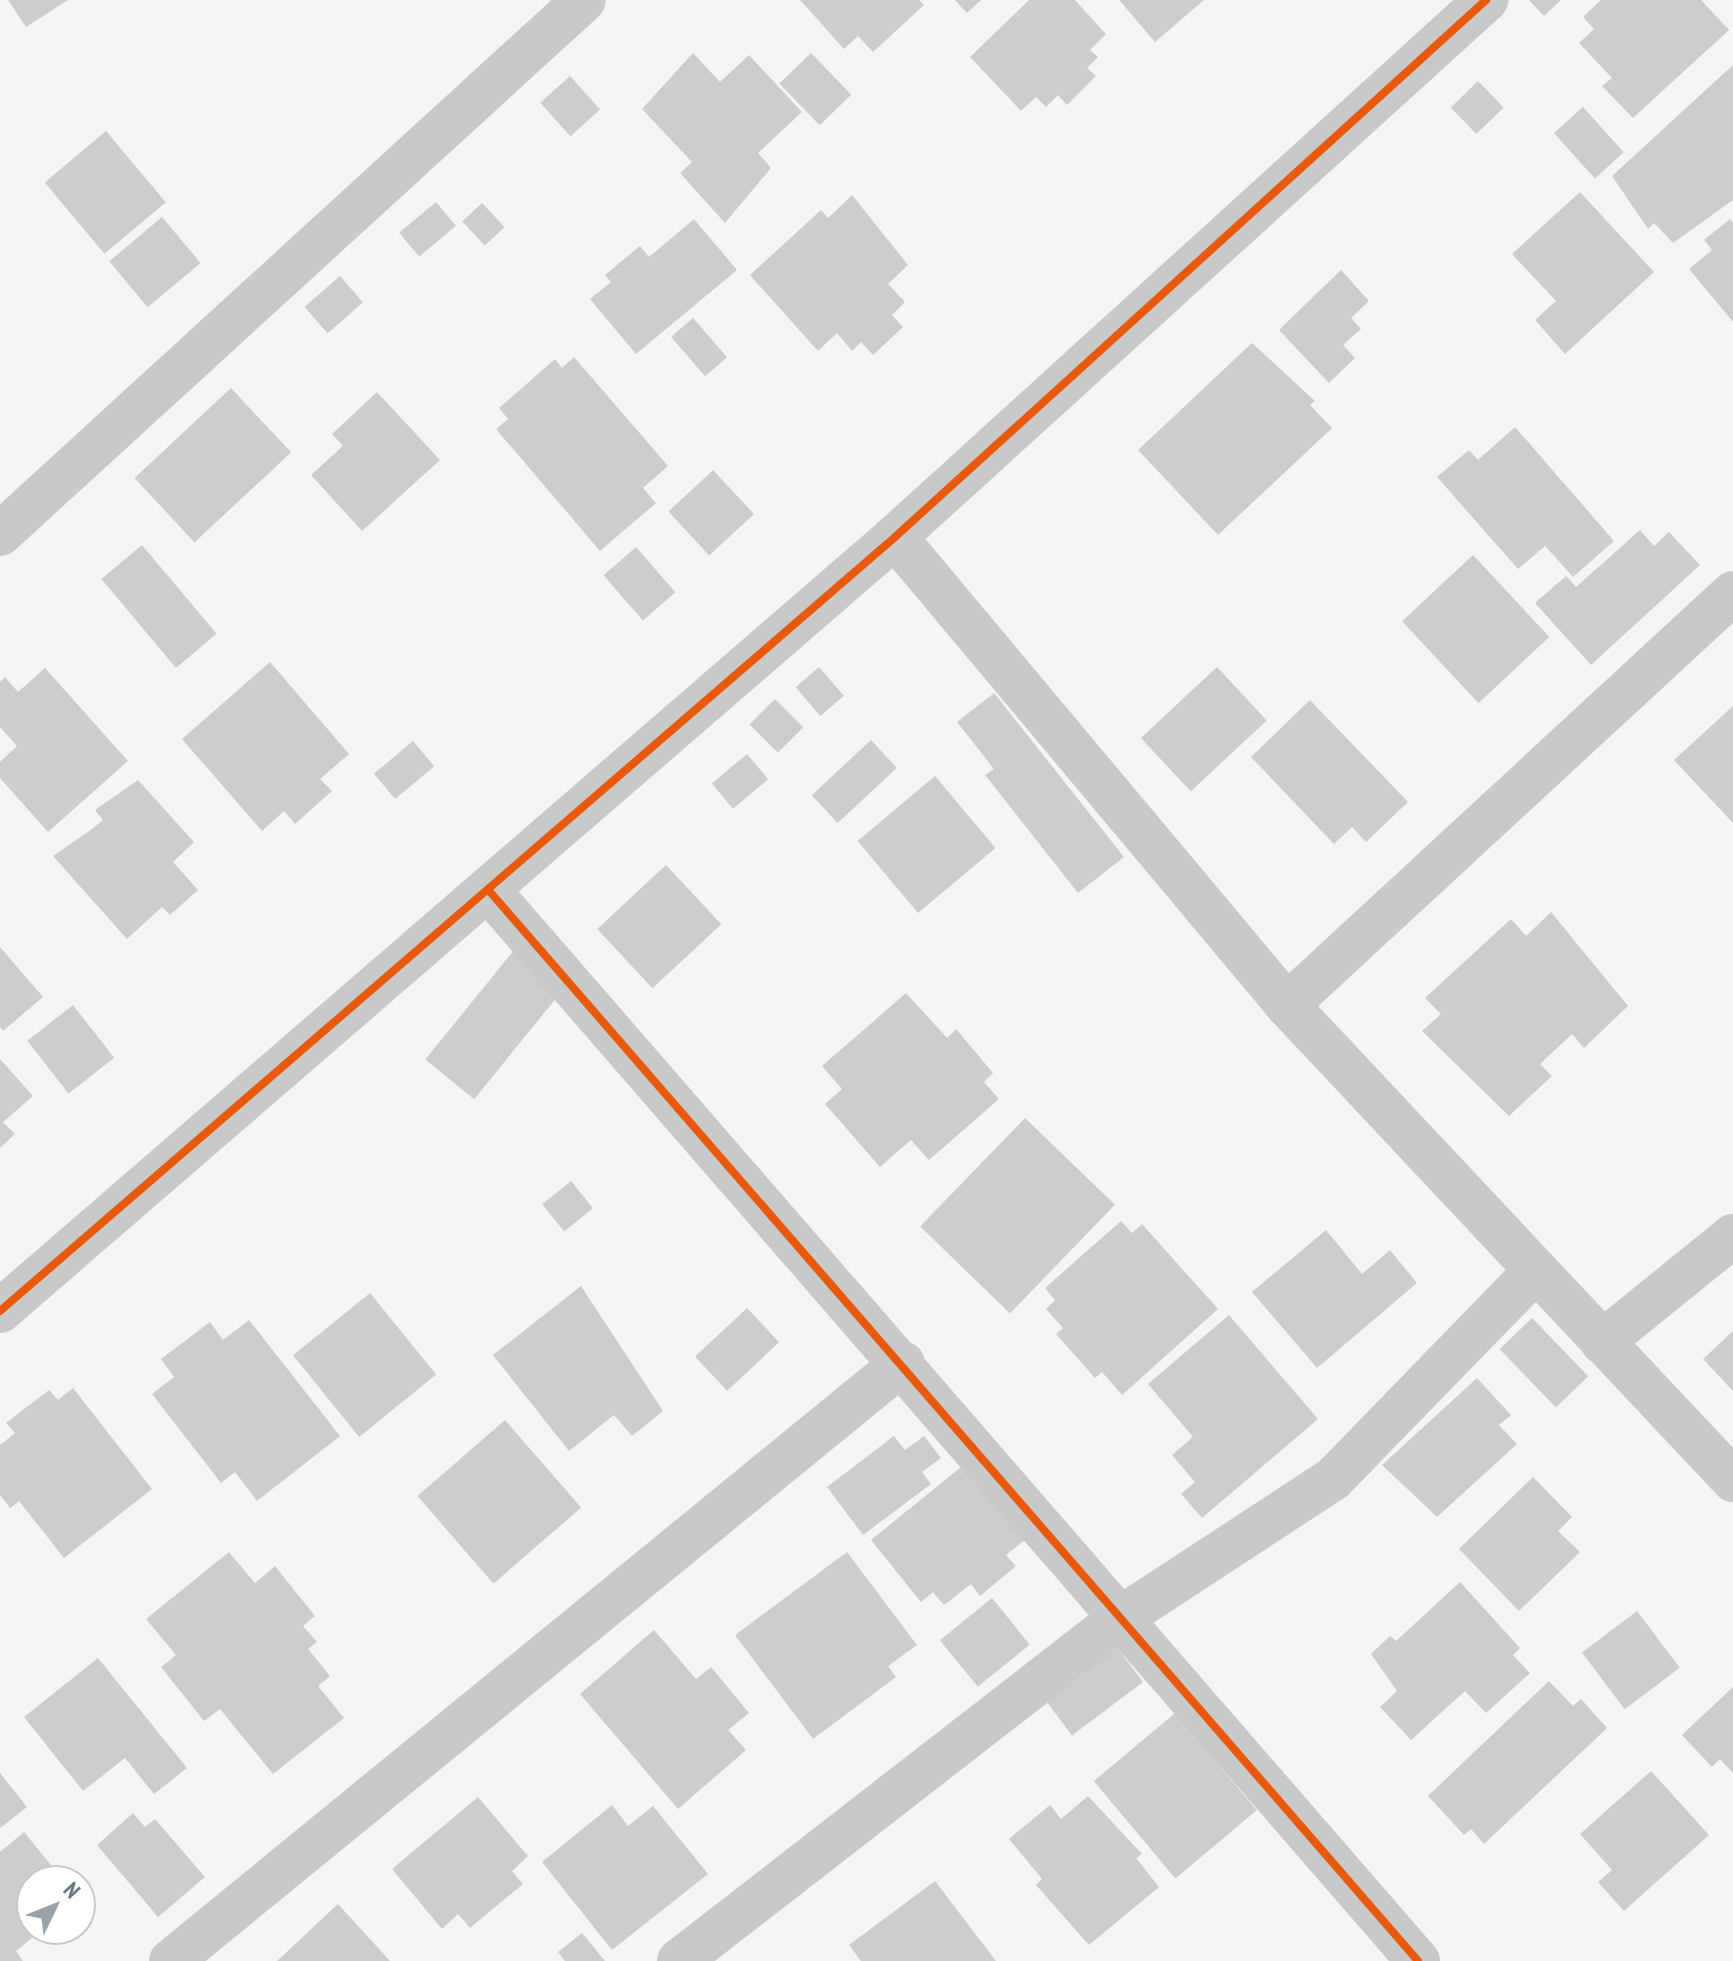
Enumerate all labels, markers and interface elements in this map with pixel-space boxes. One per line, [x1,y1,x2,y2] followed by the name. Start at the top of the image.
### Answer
[16,1865,96,1945] north arrow
[58,1876,86,1904] text: N

